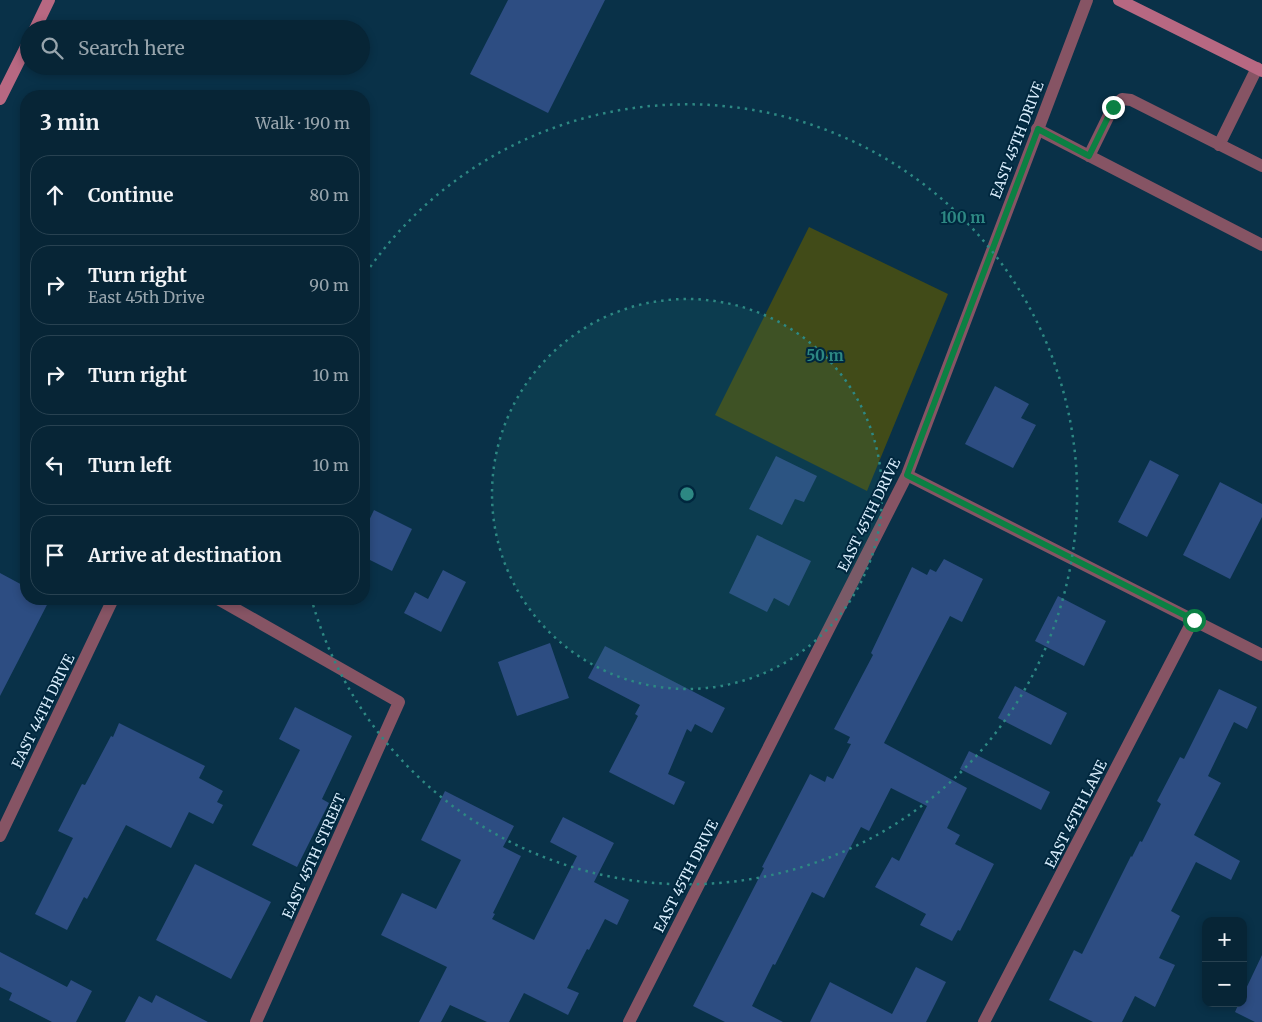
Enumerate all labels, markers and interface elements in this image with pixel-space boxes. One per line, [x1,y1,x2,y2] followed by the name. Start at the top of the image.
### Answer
[20,20,370,75] search box
[38,34,66,62] icon: search
[78,36,185,60] text: Search here
[986,79,1048,201] street label: EAST 45TH DRIVE
[1102,96,1125,119] route end
[40,109,99,136] text: 3 min
[255,113,350,133] text: Walk · 190 m
[41,181,69,209] icon: ahead
[88,183,174,207] text: Continue
[310,185,349,205] text: 80 m
[941,208,985,227] text: 100 m
[88,263,187,287] text: Turn right
[41,271,69,299] icon: right
[309,275,349,295] text: 90 m
[88,287,205,307] text: East 45th Drive
[806,346,844,365] text: 50 m
[41,361,69,389] icon: right
[88,363,187,387] text: Turn right
[312,365,349,385] text: 10 m
[41,451,69,479] icon: left
[88,453,172,477] text: Turn left
[312,455,349,475] text: 10 m
[834,455,904,575] street label: EAST 45TH DRIVE
[678,485,696,503] centre of rings
[41,541,69,569] icon: arrive
[88,543,282,567] text: Arrive at destination
[1183,609,1206,632] route start
[8,651,78,771] street label: EAST 44TH DRIVE
[1041,757,1111,871] street label: EAST 45TH LANE
[278,790,350,921] street label: EAST 45TH STREET
[650,817,722,935] street label: EAST 45TH DRIVE
[1202,917,1247,1007] map controls
[1202,917,1247,962] button: +
[1202,962,1247,1007] button: −

